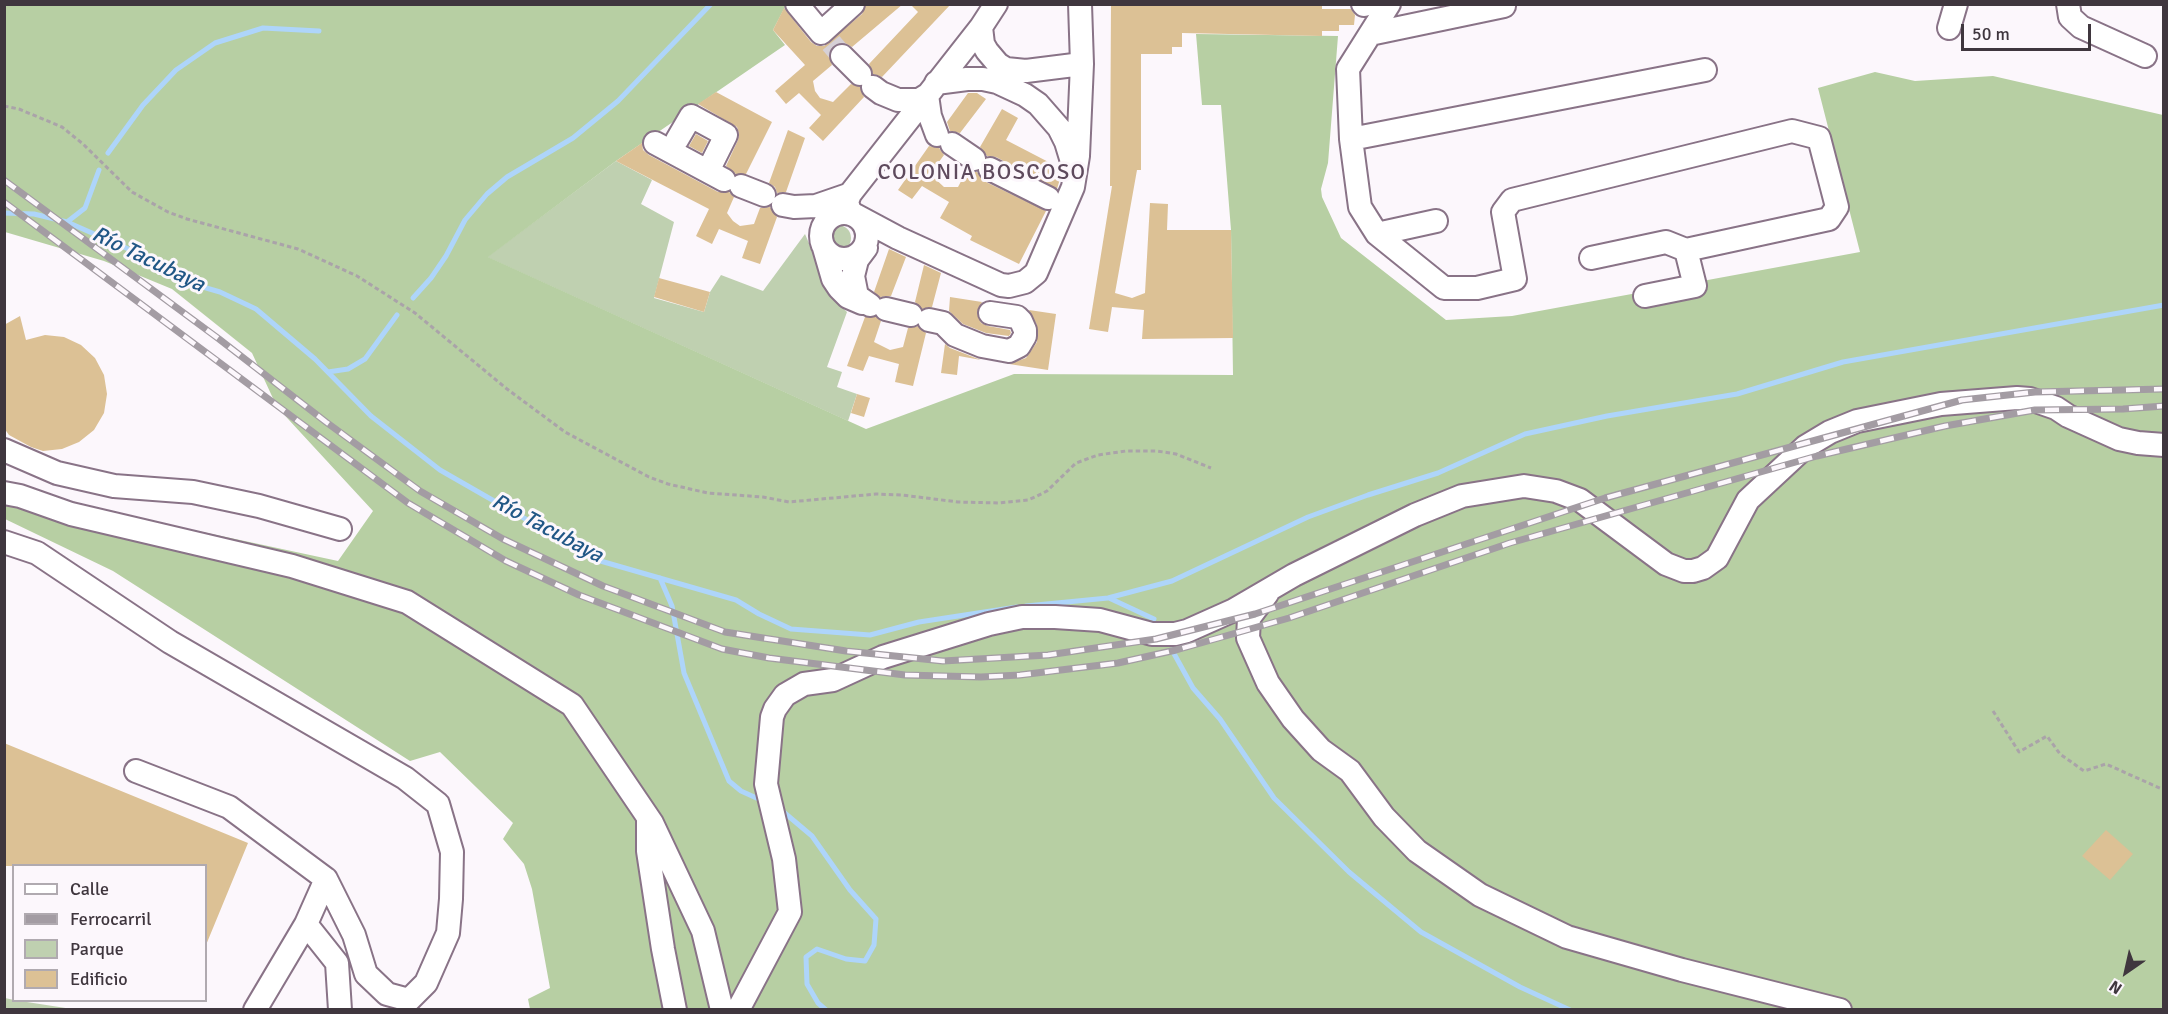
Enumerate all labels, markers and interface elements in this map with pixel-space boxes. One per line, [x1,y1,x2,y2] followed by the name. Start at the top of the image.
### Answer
[1964,12,2094,50] scale bar
[1972,23,2010,45] text: 50 m
[877,160,1087,186] district label: COLONIA BOSCOSO
[87,221,209,299] water label: Río Tacubaya
[487,489,607,569] water label: Río Tacubaya
[12,864,207,1002] legend
[70,878,109,900] text: Calle
[70,908,151,930] text: Ferrocarril
[70,938,124,960] text: Parque
[2096,942,2156,1002] north arrow
[70,968,128,990] text: Edificio
[2106,976,2126,998] text: N

